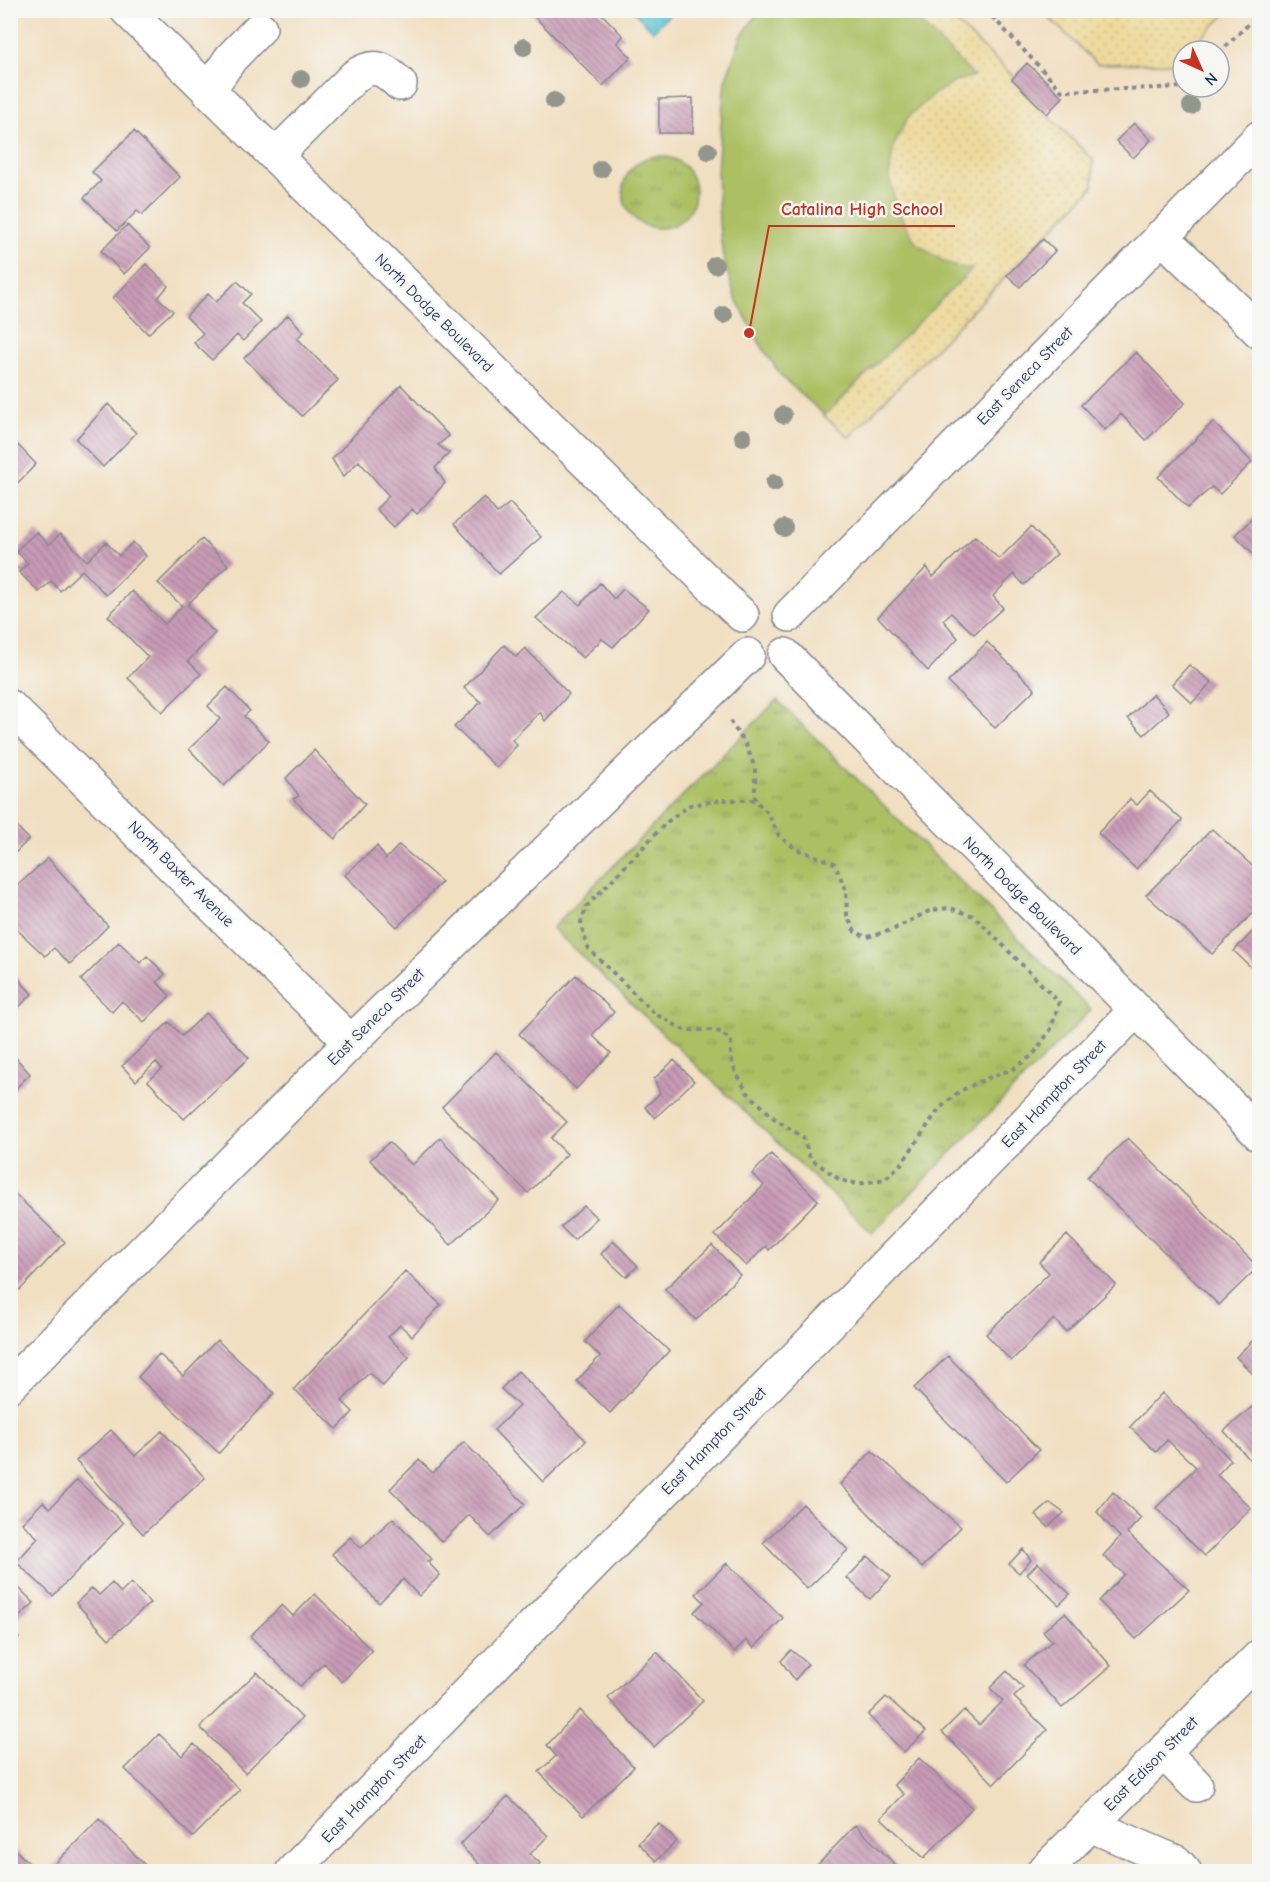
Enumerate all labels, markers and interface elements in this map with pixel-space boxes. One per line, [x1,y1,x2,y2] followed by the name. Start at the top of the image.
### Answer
[1171,39,1231,99] north arrow
[1201,69,1221,89] text: N
[769,190,955,226] callout: Catalina High School
[781,199,943,220] text: Catalina High School
[371,250,497,376] street label: North Dodge Boulevard
[974,323,1077,429] street label: East Seneca Street
[124,817,238,931] street label: North Baxter Avenue
[959,833,1085,959] street label: North Dodge Boulevard
[324,965,428,1069] street label: East Seneca Street
[998,1036,1110,1152] street label: East Hampton Street
[658,1383,770,1499] street label: East Hampton Street
[1100,1713,1202,1815] street label: East Edison Street
[318,1731,430,1847] street label: East Hampton Street

